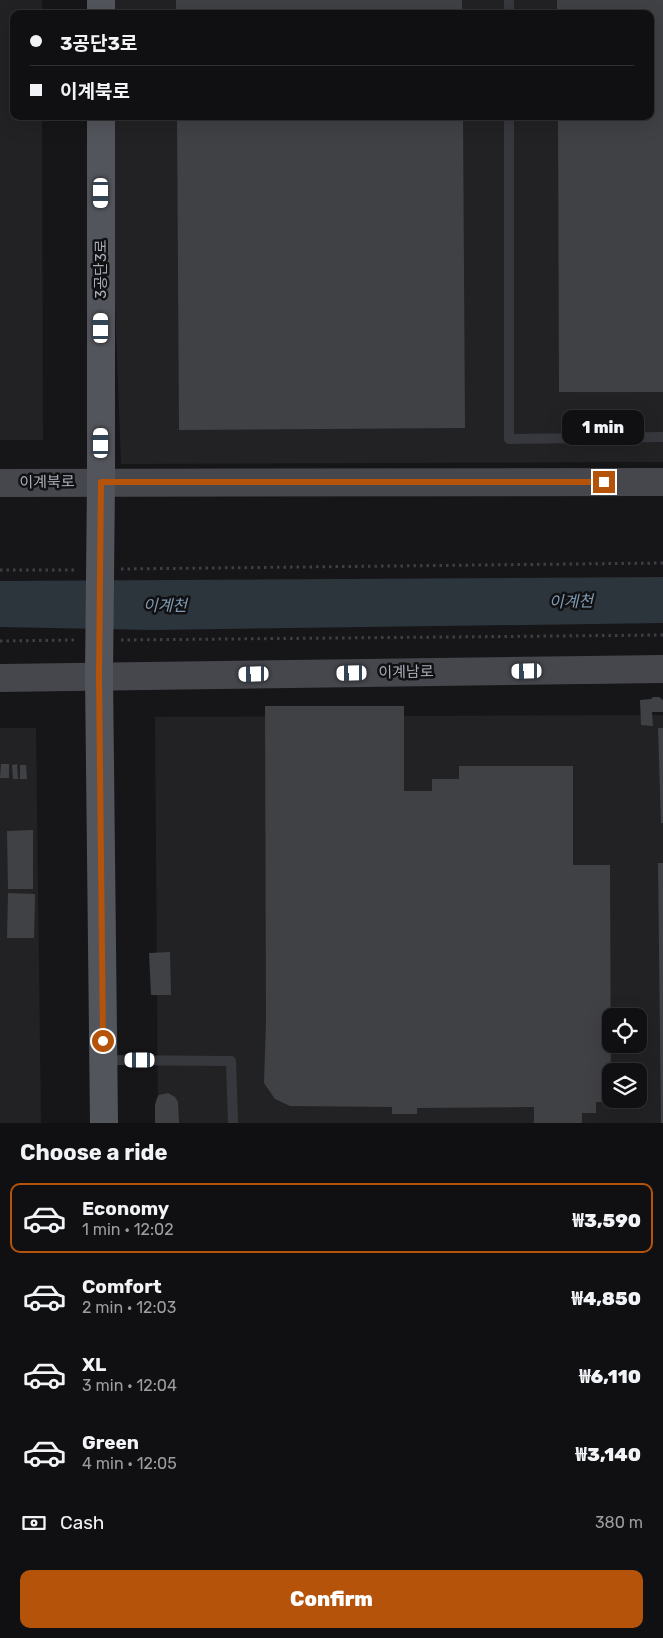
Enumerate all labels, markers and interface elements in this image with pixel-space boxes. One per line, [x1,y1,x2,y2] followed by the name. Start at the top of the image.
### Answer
[60,32,137,55] text: 3공단3로
[60,80,130,103] text: 이계북로
[93,178,108,208] car
[92,239,110,299] street label: 3공단3로
[93,313,108,343] car
[563,410,645,444] callout: 1 min
[582,418,624,437] text: 1 min
[93,428,108,458] car
[593,471,615,493] route end
[19,473,75,491] street label: 이계북로
[549,592,596,611] water label: 이계천
[143,596,189,615] water label: 이계천
[378,663,434,681] street label: 이계남로
[511,663,542,679] car
[336,665,367,681] car
[238,666,269,682] car
[602,1008,647,1108] map controls
[602,1008,647,1053] button: locate
[92,1030,114,1052] route start
[125,1053,155,1068] car
[602,1063,647,1108] button: layers
[20,1139,167,1166] text: Choose a ride
[22,1196,67,1241] icon: car
[82,1197,169,1220] text: Economy
[573,1209,641,1232] text: ₩3,590
[82,1220,174,1239] text: 1 min · 12:02
[22,1274,67,1319] icon: car
[82,1275,162,1298] text: Comfort
[572,1287,641,1310] text: ₩4,850
[82,1298,176,1317] text: 2 min · 12:03
[22,1352,67,1397] icon: car
[82,1353,106,1376] text: XL
[579,1365,641,1388] text: ₩6,110
[82,1376,177,1395] text: 3 min · 12:04
[22,1430,67,1475] icon: car
[82,1431,139,1454] text: Green
[576,1443,641,1466] text: ₩3,140
[82,1454,177,1473] text: 4 min · 12:05
[20,1509,48,1537] icon: cash
[60,1511,104,1534] text: Cash
[595,1513,643,1532] text: 380 m
[20,1570,643,1628] button: Confirm

